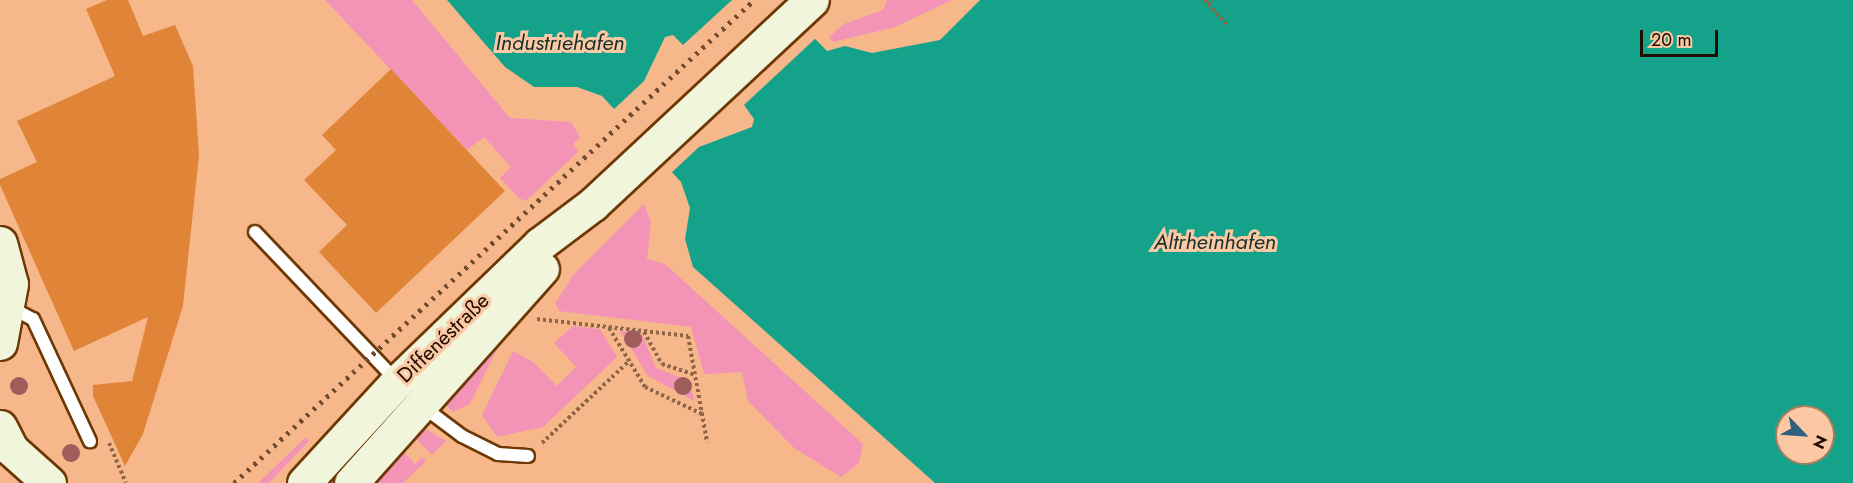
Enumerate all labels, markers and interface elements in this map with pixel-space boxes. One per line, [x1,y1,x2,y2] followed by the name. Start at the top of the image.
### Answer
[1643,18,1721,56] scale bar
[1651,27,1691,53] text: 20 m
[495,30,625,56] water label: Industriehafen
[1154,229,1276,255] water label: Altrheinhafen
[392,288,494,388] street label: Diffenéstraße
[1775,405,1835,465] north arrow
[1807,431,1833,453] text: N

